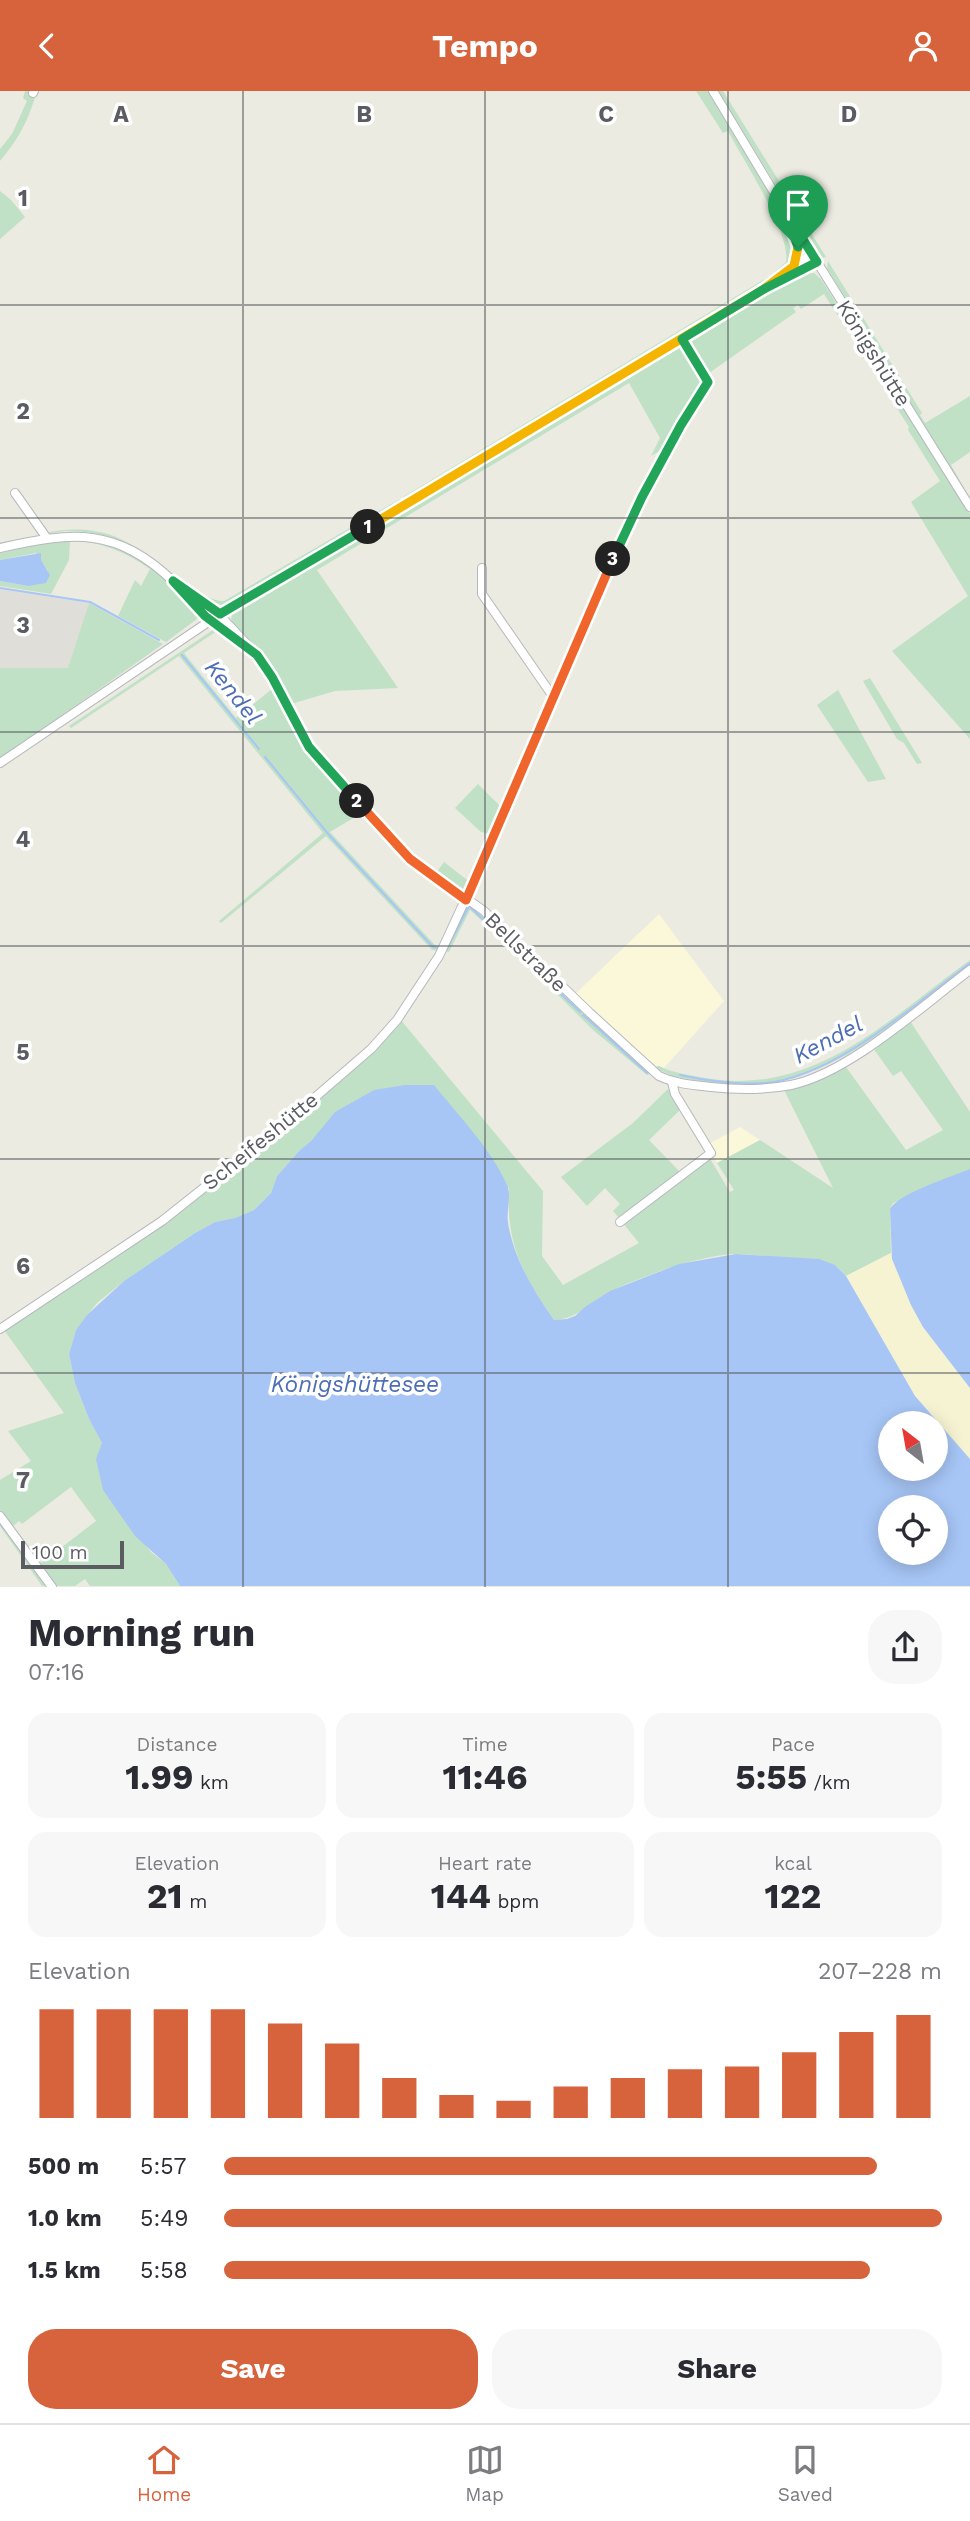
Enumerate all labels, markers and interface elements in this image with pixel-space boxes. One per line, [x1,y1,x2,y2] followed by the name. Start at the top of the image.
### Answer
[28,27,66,65] icon: back
[432,27,538,65] text: Tempo
[904,27,942,65] icon: person
[113,101,129,128] text: A
[356,101,372,128] text: B
[598,101,614,128] text: C
[841,101,857,128] text: D
[768,175,828,247] pin
[18,185,28,212] text: 1
[779,186,817,224] icon: arrive
[831,295,917,411] street label: Königshütte
[16,398,30,425] text: 2
[350,509,386,544] pin: 1
[363,515,372,538] text: 1
[596,541,630,577] pin: 3
[607,547,618,570] text: 3
[16,612,30,639] text: 3
[199,654,267,730] water label: Kendel
[340,783,374,819] pin: 2
[351,789,362,812] text: 2
[16,826,31,853] text: 4
[480,907,572,997] street label: Bellstraße
[789,1011,867,1069] water label: Kendel
[16,1039,30,1066] text: 5
[197,1087,323,1195] street label: Scheifeshütte
[16,1253,30,1280] text: 6
[271,1371,439,1398] water label: Königshüttesee
[878,1411,948,1481] north arrow
[878,1411,948,1565] map controls
[16,1467,30,1494] text: 7
[878,1495,948,1565] button: locate
[21,1538,124,1569] scale bar
[32,1541,88,1564] text: 100 m
[868,1610,942,1684] button: share
[28,1611,255,1655] text: Morning run
[28,1659,85,1686] text: 07:16
[137,1733,217,1756] text: Distance
[462,1733,508,1756] text: Time
[771,1733,815,1756] text: Pace
[125,1756,194,1798] text: 1.99
[443,1756,527,1798] text: 11:46
[735,1756,807,1798] text: 5:55
[194,1771,229,1794] text: km
[807,1771,851,1794] text: /km
[135,1852,219,1875] text: Elevation
[438,1852,532,1875] text: Heart rate
[774,1852,812,1875] text: kcal
[147,1875,183,1917] text: 21
[431,1875,491,1917] text: 144
[765,1875,821,1917] text: 122
[183,1890,207,1913] text: m
[491,1890,539,1913] text: bpm
[28,1958,131,1985] text: Elevation
[818,1958,942,1985] text: 207–228 m
[28,2153,99,2180] text: 500 m
[140,2153,186,2180] text: 5:57
[28,2205,102,2232] text: 1.0 km
[140,2205,188,2232] text: 5:49
[28,2257,101,2284] text: 1.5 km
[140,2257,188,2284] text: 5:58
[28,2329,478,2409] button: Save
[492,2329,942,2409] button: Share
[137,2441,191,2506] tab: Home
[465,2441,504,2506] tab: Map
[778,2441,833,2506] tab: Saved

